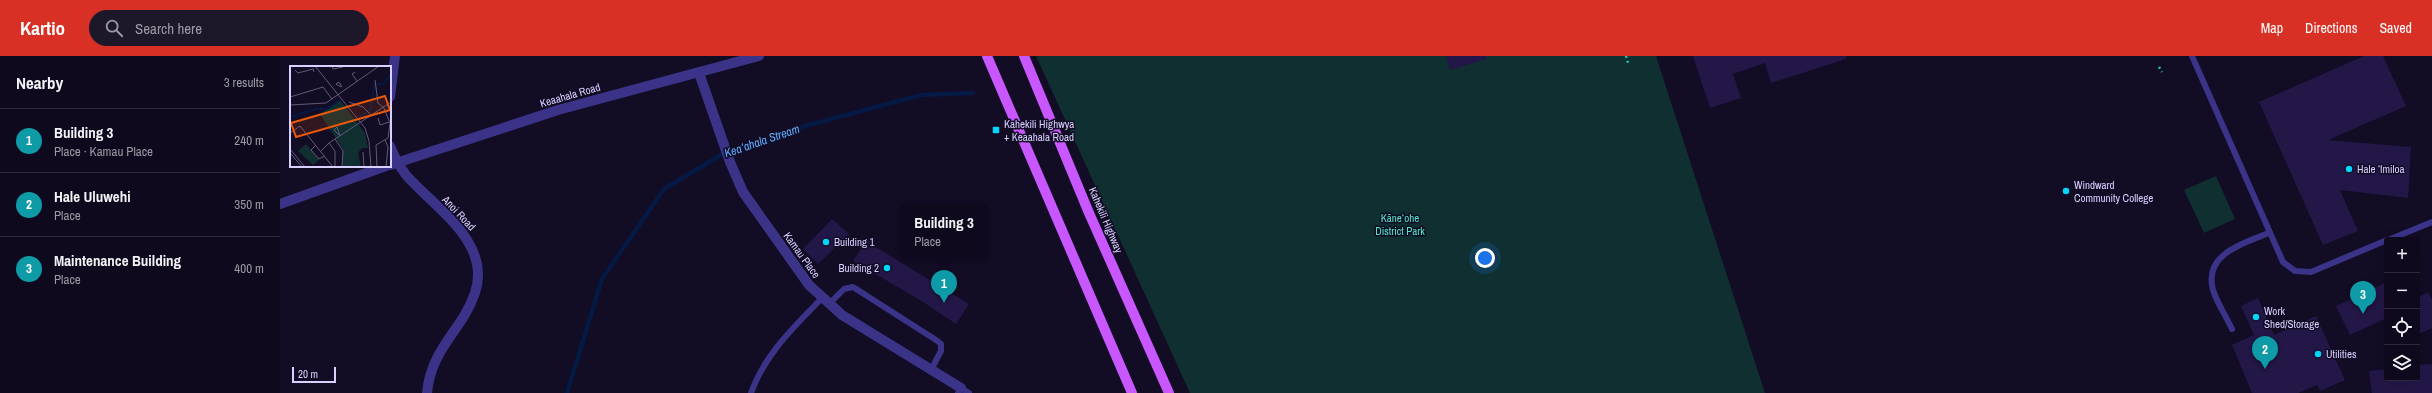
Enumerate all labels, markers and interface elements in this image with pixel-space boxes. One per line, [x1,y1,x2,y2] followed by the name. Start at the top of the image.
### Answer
[89,10,369,46] search box
[20,15,65,41] text: Kartio
[103,17,125,39] icon: search
[135,18,202,39] text: Search here
[2261,19,2283,37] text: Map
[2305,19,2357,37] text: Directions
[2379,19,2412,37] text: Saved
[290,66,391,167] inset map
[16,71,63,94] text: Nearby
[224,74,264,91] text: 3 results
[538,80,602,110] street label: Keaahala Road
[1004,117,1074,144] place label: Kahekili Highwya + Keaahala Road
[722,121,802,161] water label: Keaʻahala Stream
[54,122,113,143] text: Building 3
[991,125,1001,135] marker: Kahekili Highwya + Keaahala Road
[26,132,32,149] text: 1
[234,132,264,149] text: 240 m
[54,143,153,160] text: Place · Kamau Place
[2357,162,2405,176] place label: Hale ‘Imiloa
[2344,164,2354,174] marker: Hale ‘Imiloa
[2074,178,2153,205] place label: Windward Community College
[1086,185,1126,255] street label: Kahekili Highway
[54,186,131,207] text: Hale Uluwehi
[2061,186,2071,196] marker: Windward Community College
[439,192,479,233] street label: Anoi Road
[26,196,32,213] text: 2
[234,196,264,213] text: 350 m
[900,205,988,257] popup
[54,207,81,224] text: Place
[1375,211,1425,238] park label: Kāneʻohe District Park
[914,212,974,233] text: Building 3
[781,229,823,281] street label: Kamau Place
[914,233,941,250] text: Place
[834,235,875,249] place label: Building 1
[821,237,831,247] marker: Building 1
[2384,237,2420,381] map controls
[2384,237,2420,273] button: +
[1475,248,1495,268] your location
[54,250,181,271] text: Maintenance Building
[26,260,32,277] text: 3
[234,260,264,277] text: 400 m
[838,261,879,275] place label: Building 2
[882,263,892,273] marker: Building 2
[931,270,957,303] pin: 1
[54,271,81,288] text: Place
[2384,273,2420,309] button: −
[2350,281,2376,314] pin: 3
[2264,304,2319,331] place label: Work Shed/Storage
[2384,309,2420,345] button: locate
[2251,312,2261,322] marker: Work Shed/Storage
[2252,336,2278,369] pin: 2
[2384,345,2420,381] button: layers
[2326,347,2357,361] place label: Utilities
[2313,349,2323,359] marker: Utilities
[292,365,336,384] scale bar
[298,367,318,381] text: 20 m

